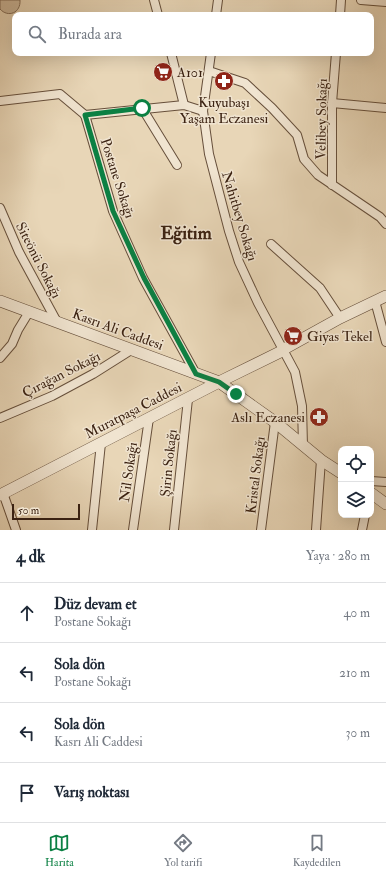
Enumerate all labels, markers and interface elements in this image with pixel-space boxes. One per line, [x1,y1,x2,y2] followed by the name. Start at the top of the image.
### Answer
[12,12,374,56] search box
[26,23,48,45] icon: search
[58,25,122,44] text: Burada ara
[152,61,174,83] supermarket icon: A101
[176,64,203,81] place label: A101
[213,70,235,92] pharmacy icon: Kuyubaşı Yaşam Eczanesi
[312,78,332,160] street label: Velibey Sokağı
[180,94,268,127] place label: Kuyubaşı Yaşam Eczanesi
[133,99,151,117] route start
[97,136,139,221] street label: Postane Sokağı
[217,169,261,264] street label: Nahitbey Sokağı
[12,219,65,301] street label: Siteönü Sokağı
[160,222,213,245] district label: Eğitim
[70,305,166,354] street label: Kasrı Ali Caddesi
[282,325,304,347] supermarket icon: Giyas Tekel
[307,328,373,346] place label: Giyas Tekel
[19,347,103,401] street label: Çırağan Sokağı
[82,379,185,443] street label: Muratpaşa Caddesi
[227,385,245,403] route end
[308,406,330,428] pharmacy icon: Aslı Eczanesi
[230,409,305,426] place label: Aslı Eczanesi
[156,428,181,498] street label: Şirin Sokağı
[242,435,269,515] street label: Kristal Sokağı
[116,441,141,503] street label: Nil Sokağı
[338,446,374,518] map controls
[338,446,374,482] button: locate
[338,482,374,518] button: layers
[12,502,80,521] scale bar
[18,504,39,517] text: 50 m
[16,546,45,567] text: 4 dk
[306,548,370,564] text: Yaya · 280 m
[54,595,137,614] text: Düz devam et
[16,602,38,624] icon: ahead
[344,605,370,621] text: 40 m
[54,614,131,630] text: Postane Sokağı
[54,655,105,674] text: Sola dön
[16,662,38,684] icon: left
[339,665,370,681] text: 210 m
[54,674,131,690] text: Postane Sokağı
[54,715,105,734] text: Sola dön
[16,722,38,744] icon: left
[346,725,370,741] text: 30 m
[54,734,143,750] text: Kasrı Ali Caddesi
[16,782,38,804] icon: arrive
[54,783,129,802] text: Varış noktası
[45,832,74,869] tab: Harita
[164,832,202,869] tab: Yol tarifi
[293,832,341,869] tab: Kaydedilen

